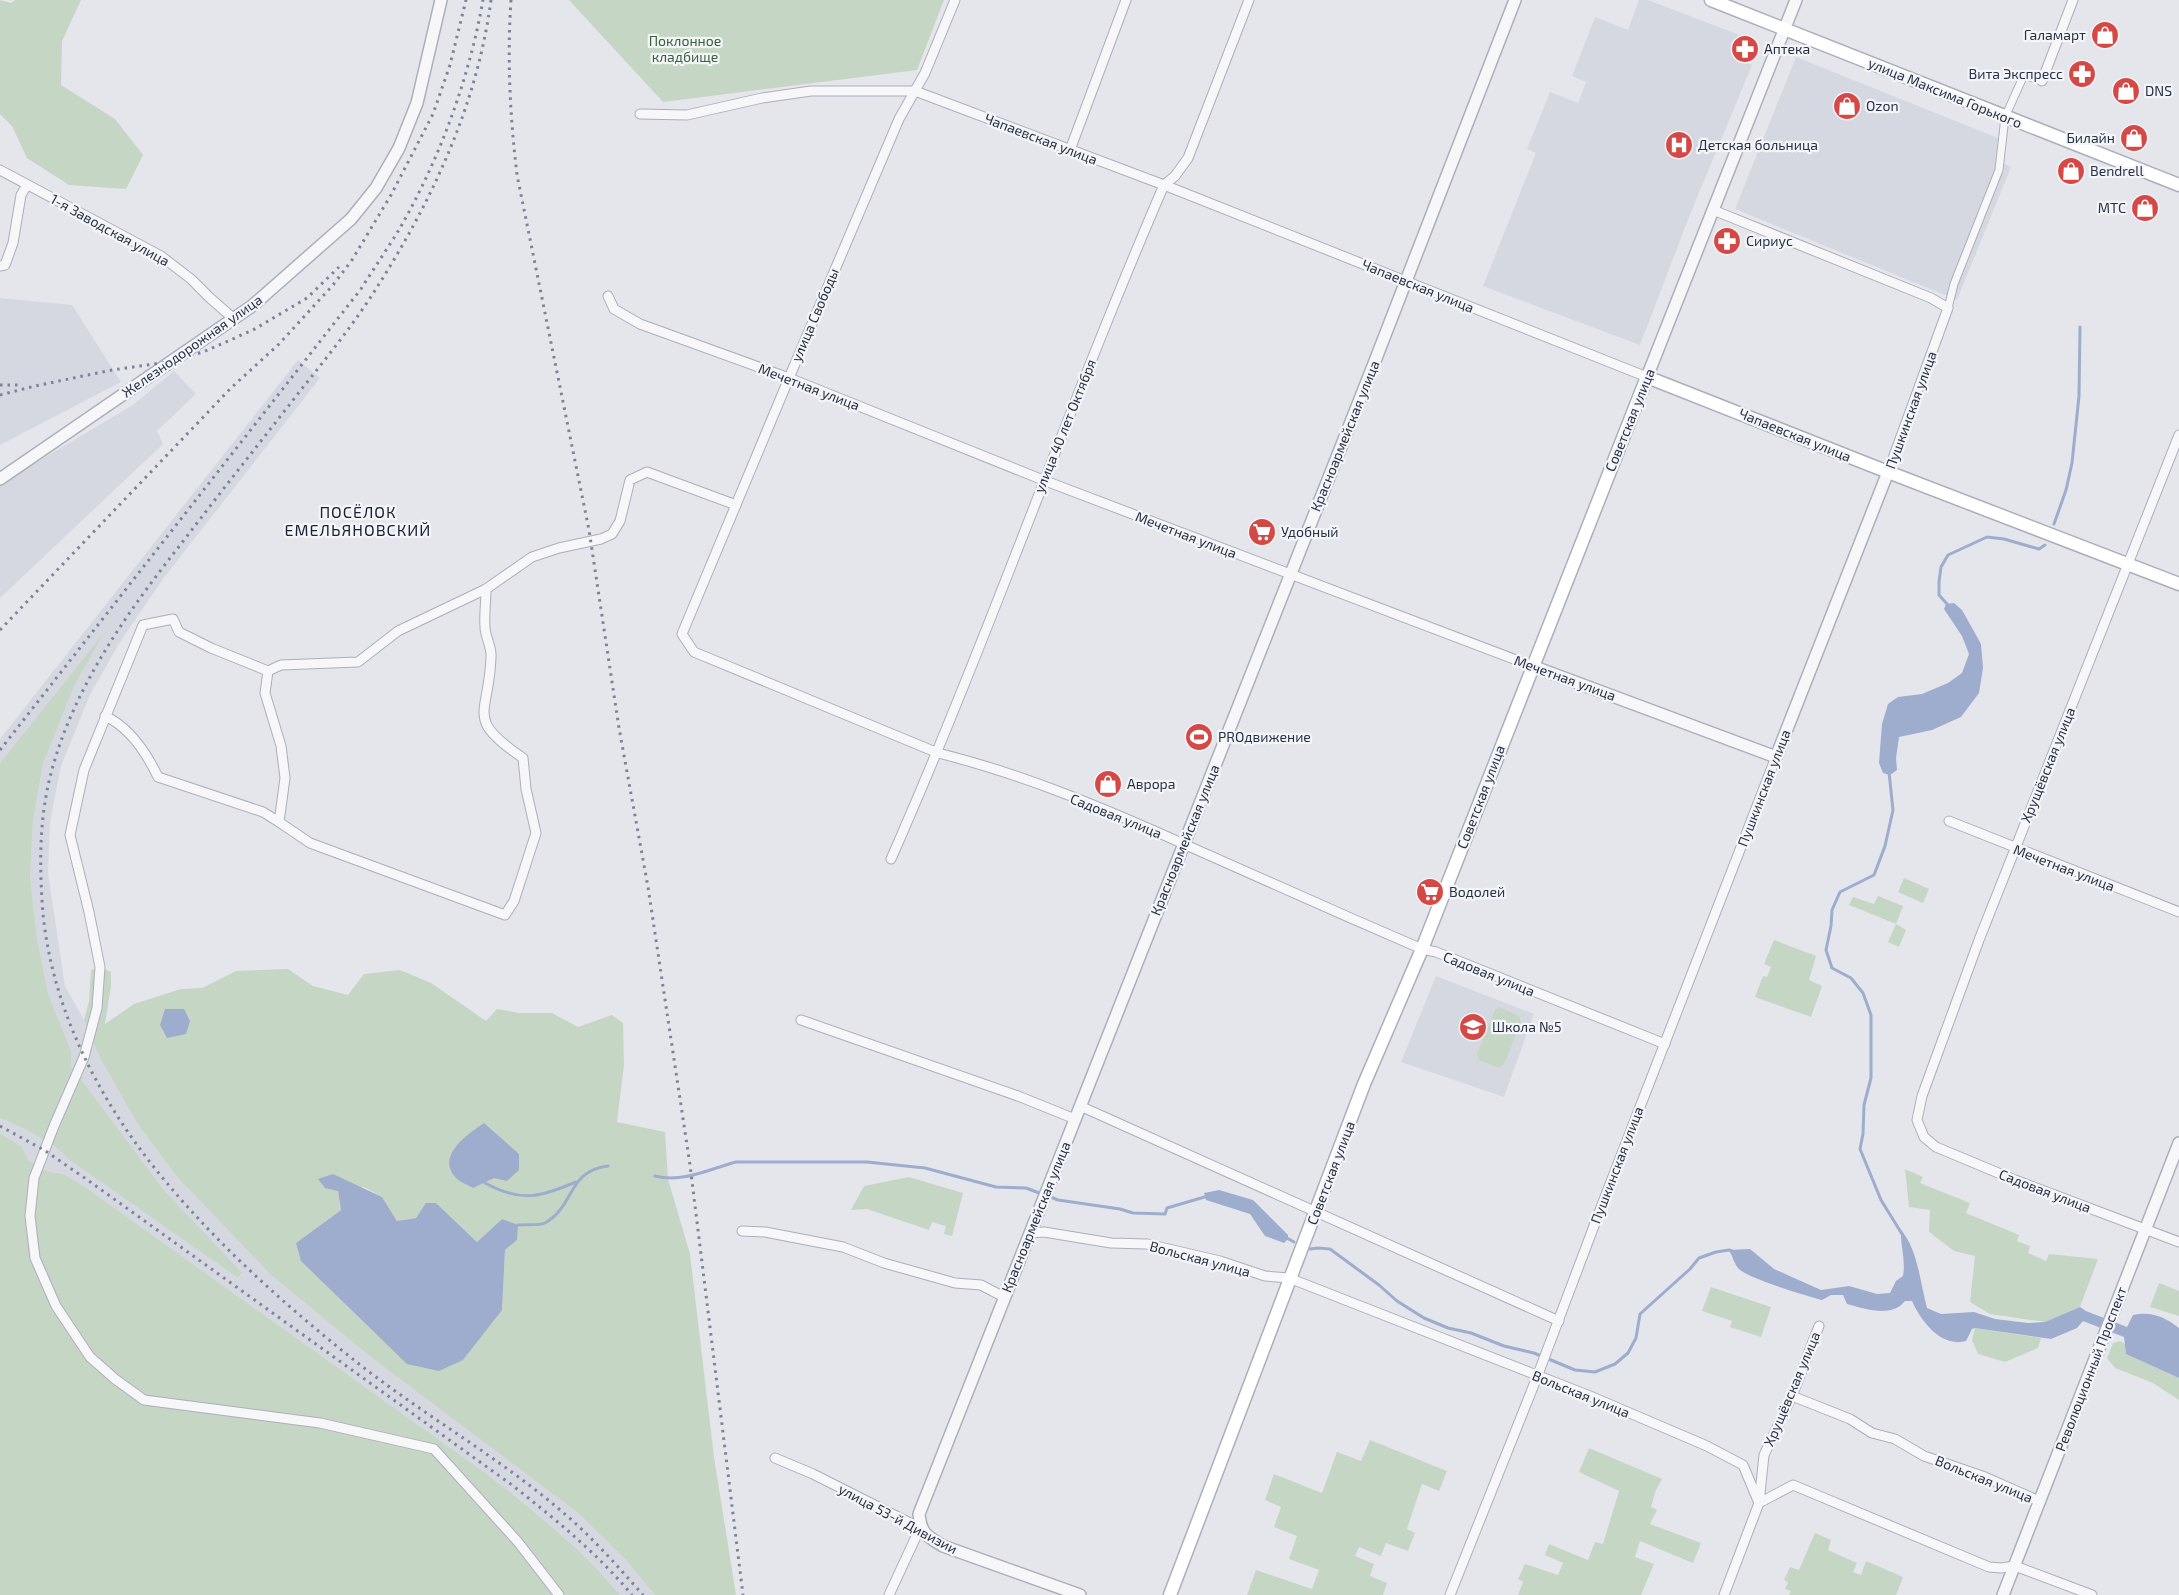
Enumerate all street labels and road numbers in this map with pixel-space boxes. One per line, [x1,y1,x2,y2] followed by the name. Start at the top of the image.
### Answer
[1866,54,2025,131] street label: улица Максима Горького
[982,109,1100,168] street label: Чапаевская улица
[48,190,173,269] street label: 1-я Заводская улица
[1360,255,1477,316] street label: Чапаевская улица
[787,265,842,364] street label: улица Свободы
[118,291,265,401] street label: Железнодорожная улица
[1881,349,1940,471] street label: Пушкинская улица
[1030,356,1099,495] street label: улица 40 лет Октября
[1306,358,1383,514] street label: Красноармейская улица
[756,359,862,414] street label: Мечетная улица
[1601,366,1658,474] street label: Советская улица
[1737,404,1854,465] street label: Чапаевская улица
[1133,507,1239,562] street label: Мечетная улица
[1512,651,1618,704] street label: Мечетная улица
[2017,705,2078,825] street label: Хрущёвская улица
[1733,727,1794,849] street label: Пушкинская улица
[1453,743,1508,851] street label: Советская улица
[1146,762,1223,918] street label: Красноармейская улица
[1068,789,1164,842] street label: Садовая улица
[2011,840,2117,895] street label: Мечетная улица
[1441,947,1537,1000] street label: Садовая улица
[1586,1104,1647,1226] street label: Пушкинская улица
[1303,1119,1358,1227] street label: Советская улица
[997,1139,1074,1295] street label: Красноармейская улица
[1997,1165,2094,1216] street label: Садовая улица
[1148,1237,1252,1280] street label: Вольская улица
[2051,1284,2130,1454] street label: Революционный Проспект
[1760,1329,1823,1449] street label: Хрущёвская улица
[1530,1366,1632,1421] street label: Вольская улица
[1933,1451,2035,1506] street label: Вольская улица
[836,1480,961,1557] street label: улица 53-й Дивизии

